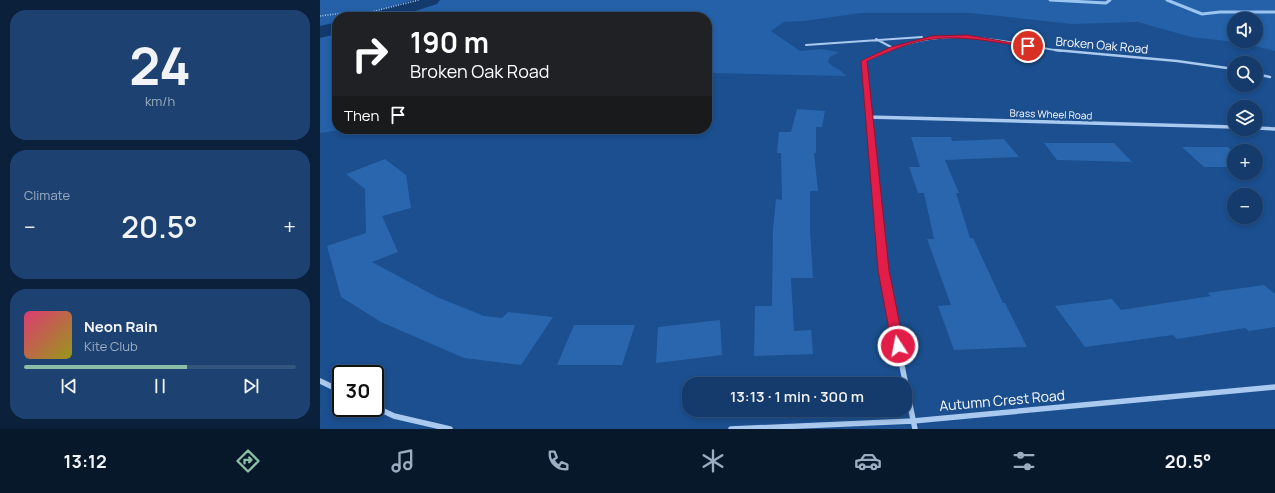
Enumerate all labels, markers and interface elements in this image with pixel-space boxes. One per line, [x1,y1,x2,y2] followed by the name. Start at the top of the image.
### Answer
[1227,12,1263,224] map controls
[1227,12,1263,48] button: sound
[410,23,489,61] text: 190 m
[344,28,396,80] icon: right
[1011,29,1045,63] pin
[129,30,191,101] text: 24
[1055,32,1149,58] street label: Broken Oak Road
[1017,35,1039,57] icon: arrive
[1227,56,1263,92] button: search
[410,59,550,83] text: Broken Oak Road
[145,92,175,110] text: km/h
[1227,100,1263,136] button: layers
[387,104,409,126] icon: arrive
[344,105,379,126] text: Then
[1009,106,1093,122] street label: Brass Wheel Road
[1227,144,1263,180] button: +
[24,186,70,204] text: Climate
[1227,188,1263,224] button: −
[121,206,198,247] text: 20.5°
[24,212,36,242] text: −
[283,212,296,242] text: +
[84,316,158,337] text: Neon Rain
[877,325,919,367] position arrow
[84,337,138,355] text: Kite Club
[332,365,384,417] speed limit sign: 30
[58,375,80,397] icon: previous
[149,375,171,397] icon: pause
[240,375,262,397] icon: next
[938,385,1066,415] street label: Autumn Crest Road
[730,386,864,407] text: 13:13 · 1 min · 300 m
[234,447,262,475] icon: directions
[389,447,417,475] icon: music
[544,447,572,475] icon: phone
[699,447,727,475] icon: climate
[854,447,882,475] icon: car
[1010,447,1038,475] icon: filters
[64,449,107,473] text: 13:12
[1165,449,1211,473] text: 20.5°

